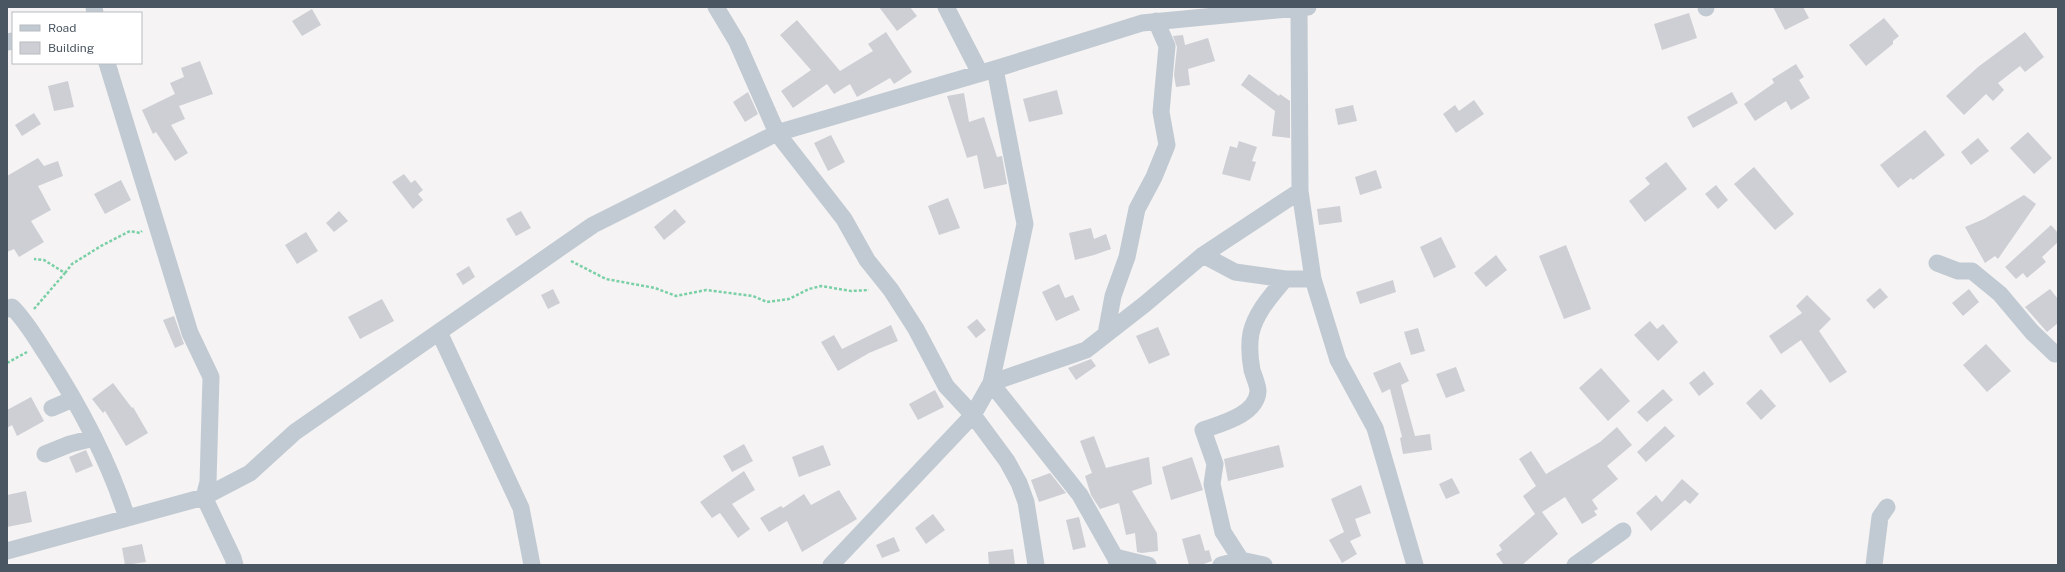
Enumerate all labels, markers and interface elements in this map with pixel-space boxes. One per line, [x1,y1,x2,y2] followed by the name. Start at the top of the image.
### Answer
[12,12,142,64] legend
[48,21,76,35] text: Road
[48,41,94,55] text: Building

